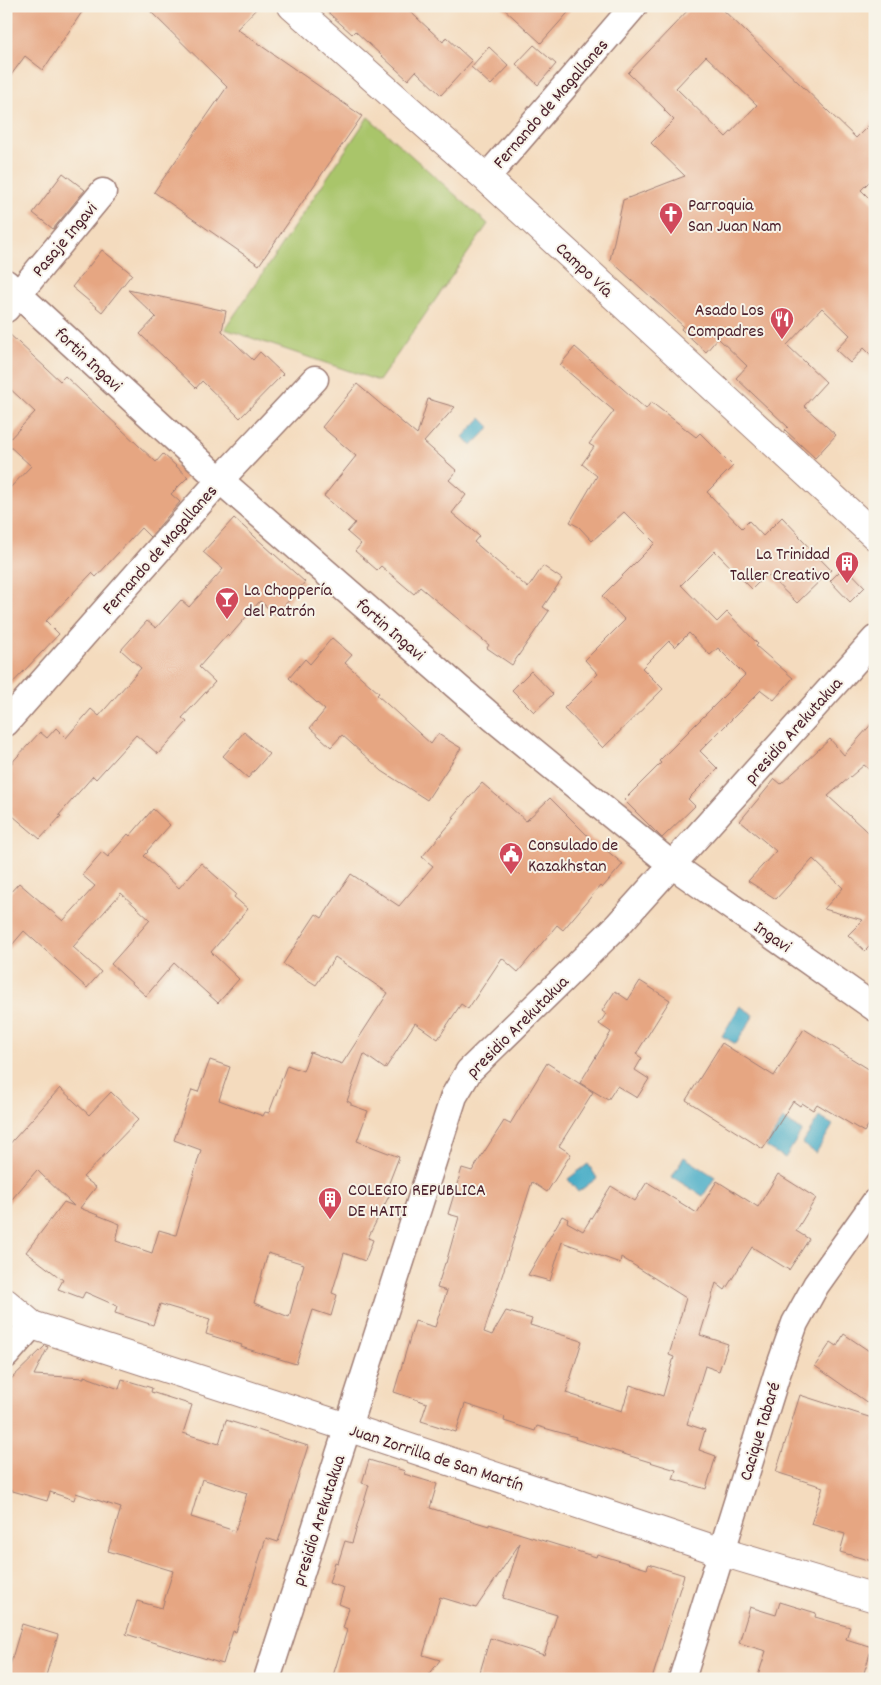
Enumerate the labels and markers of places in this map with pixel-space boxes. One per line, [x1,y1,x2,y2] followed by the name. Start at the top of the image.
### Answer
[688,194,782,240] place label: Parroquia San Juan Nam
[658,201,684,235] church icon: Parroquia San Juan Nam
[687,299,764,345] place label: Asado Los Compadres
[769,306,795,340] restaurant icon: Asado Los Compadres
[730,543,830,589] place label: La Trinidad Taller Creativo
[834,550,860,584] building icon: La Trinidad Taller Creativo
[244,579,333,625] place label: La Choppería del Patrón
[214,586,240,620] bar icon: La Choppería del Patrón
[528,834,618,880] place label: Consulado de Kazakhstan
[498,841,524,875] public building icon: Consulado de Kazakhstan
[348,1179,486,1225] place label: COLEGIO REPUBLICA DE HAITI
[317,1186,343,1220] building icon: COLEGIO REPUBLICA DE HAITI

